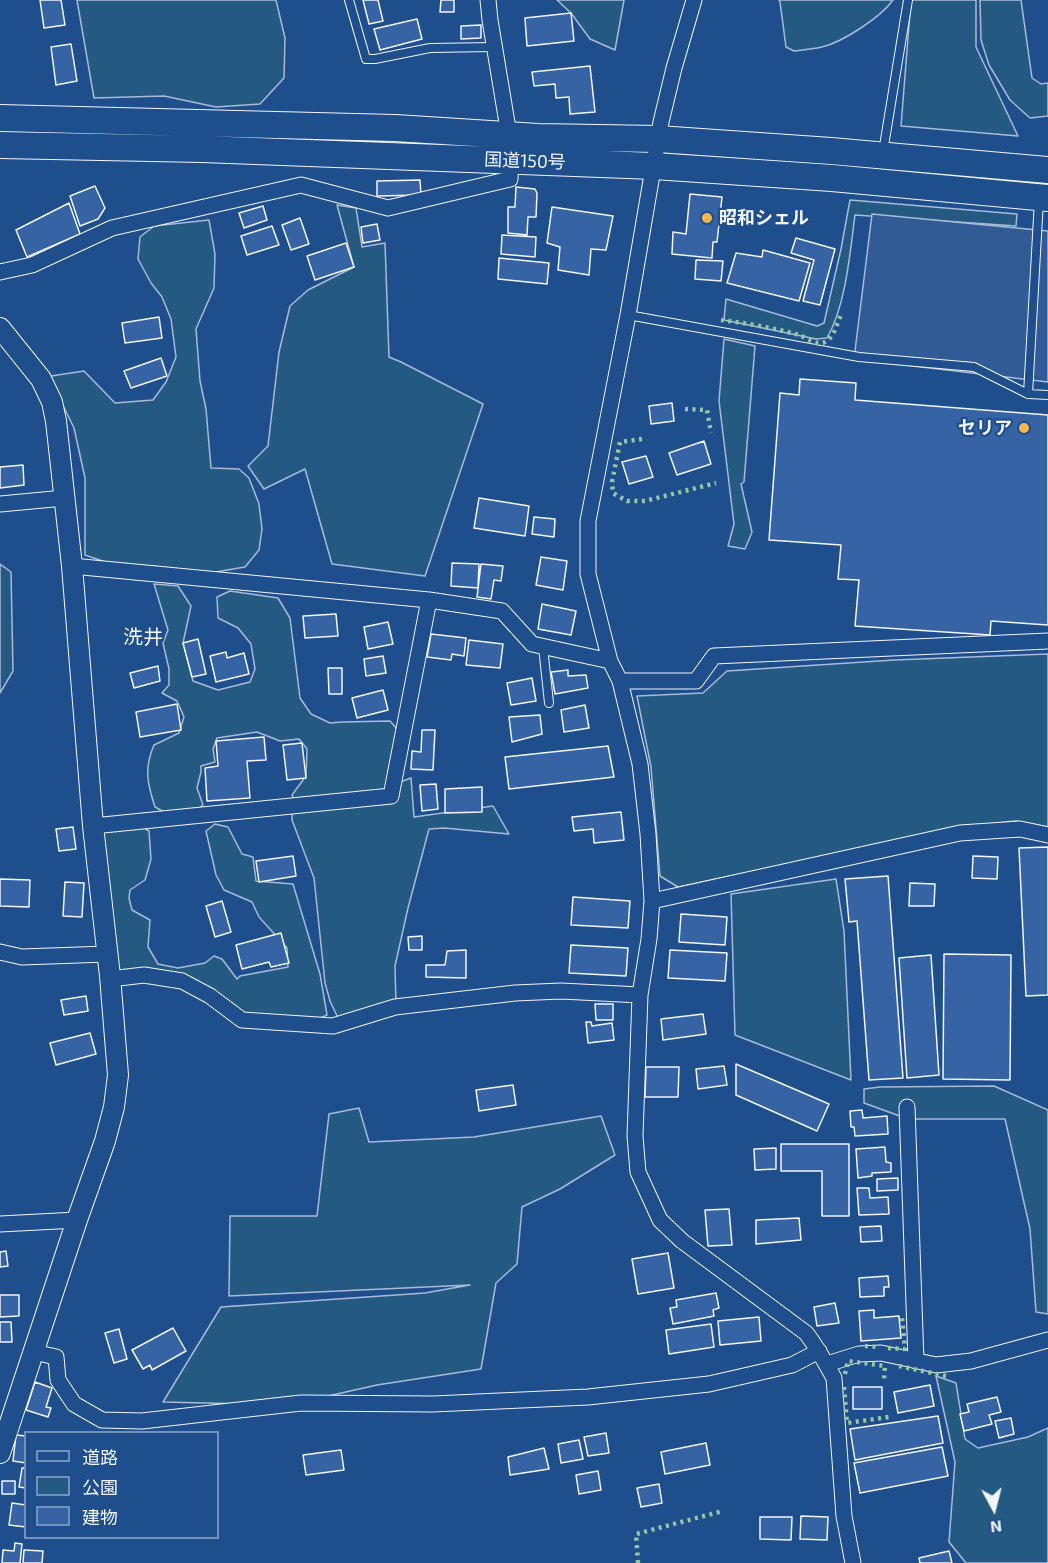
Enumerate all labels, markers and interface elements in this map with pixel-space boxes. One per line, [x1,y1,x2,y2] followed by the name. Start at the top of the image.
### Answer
[484,149,566,173] street label: 国道150号
[719,207,809,229] place label: 昭和シェル
[700,211,714,225] marker: 昭和シェル
[958,417,1012,439] place label: セリア
[1017,421,1031,435] marker: セリア
[123,625,163,649] district label: 洗井
[24,1431,219,1539] legend
[82,1446,118,1468] text: 道路
[82,1476,118,1498] text: 公園
[964,1479,1024,1539] north arrow
[82,1506,118,1528] text: 建物
[989,1517,1003,1537] text: N

